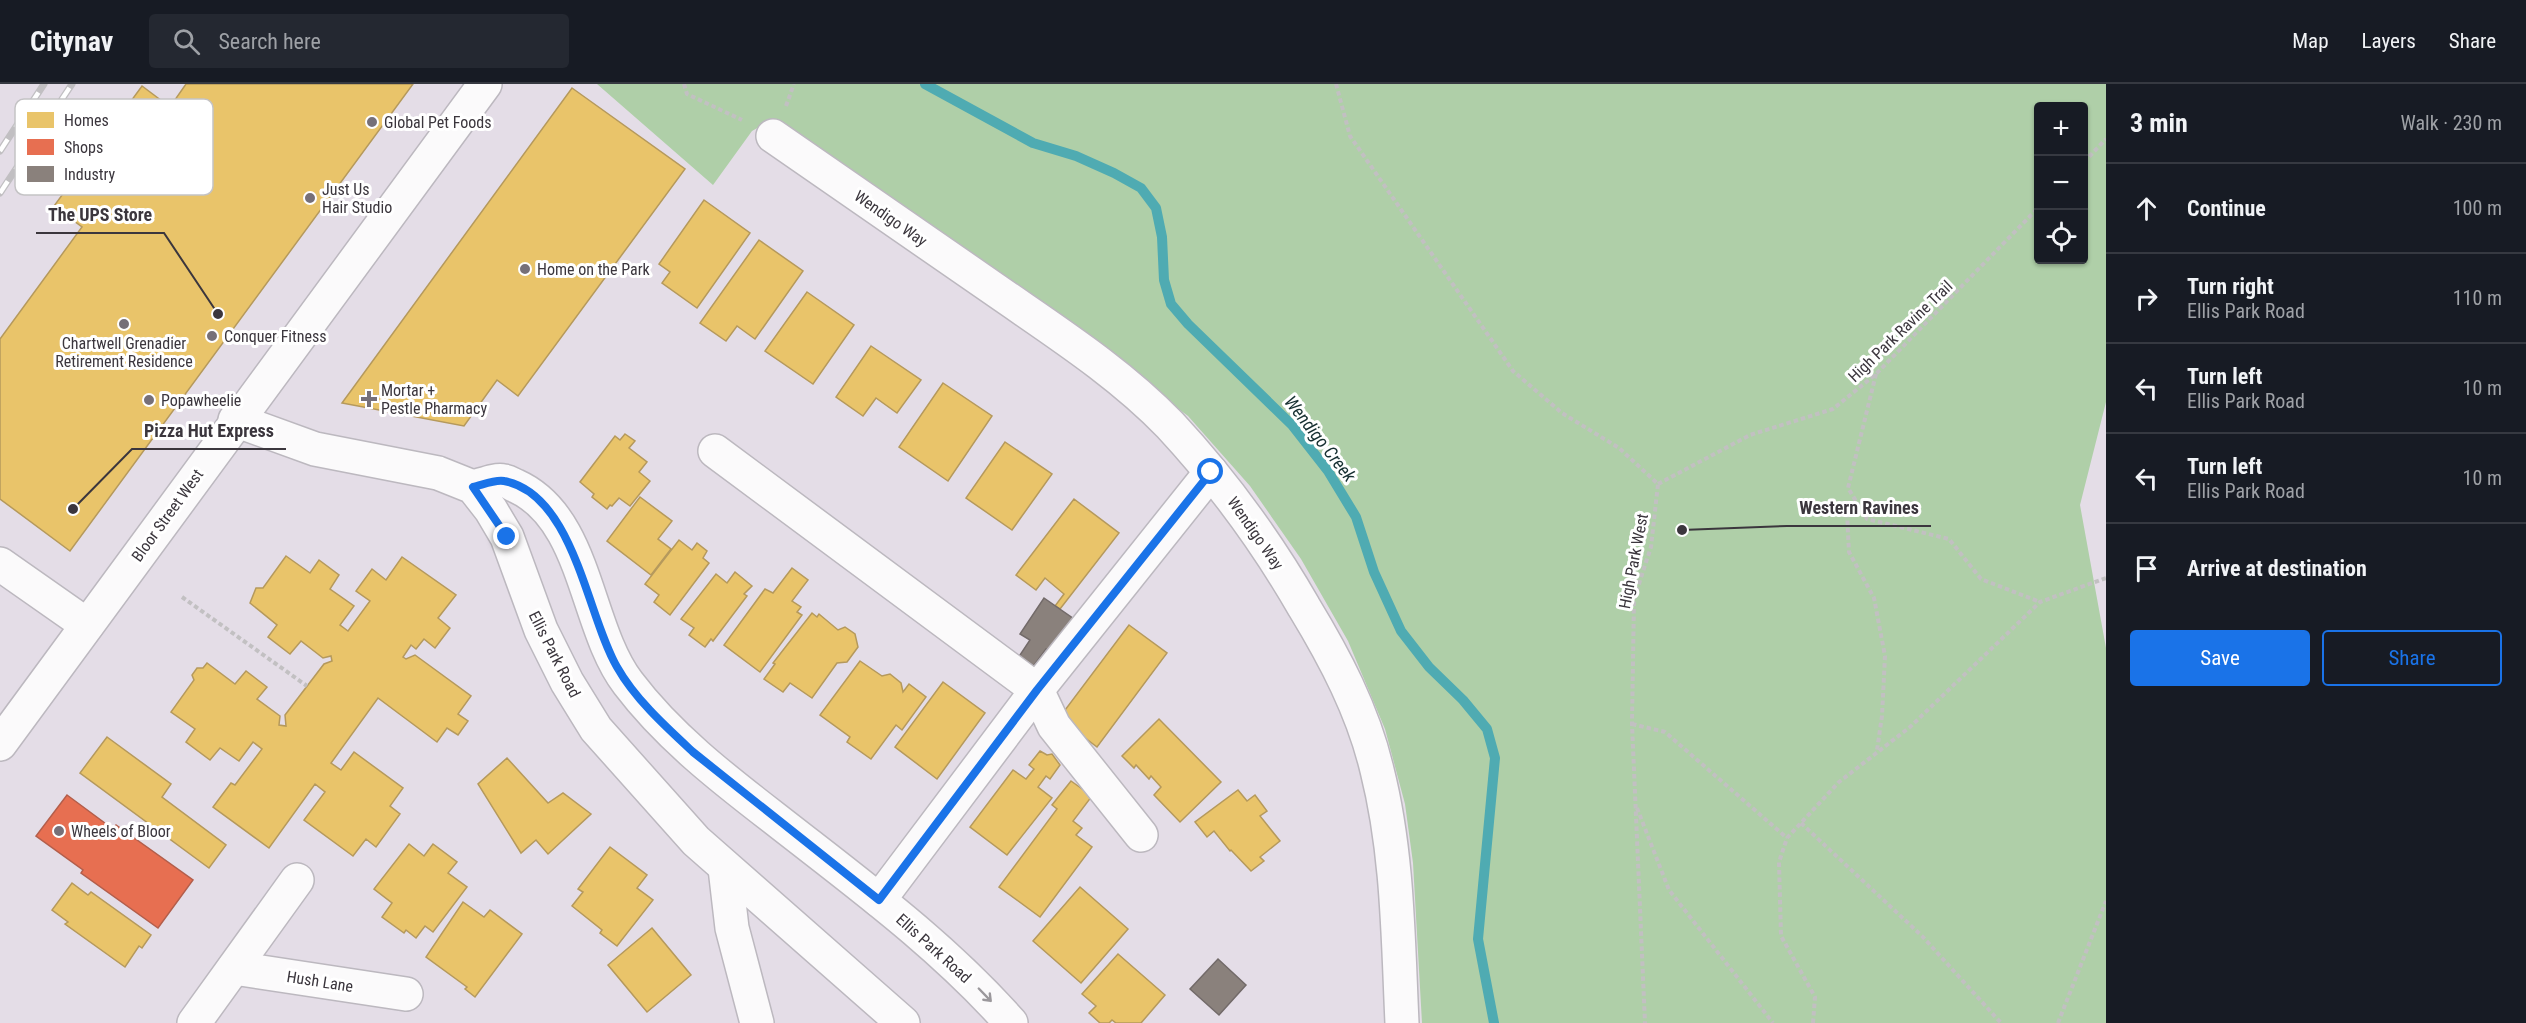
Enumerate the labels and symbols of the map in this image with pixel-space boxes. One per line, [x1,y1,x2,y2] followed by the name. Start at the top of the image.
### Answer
[15,99,213,195] legend
[64,111,109,130] text: Homes
[384,113,492,132] place label: Global Pet Foods
[365,115,379,129] marker: Global Pet Foods
[64,138,103,157] text: Shops
[64,165,115,184] text: Industry
[322,180,392,217] place label: Just Us Hair Studio
[851,186,931,251] street label: Wendigo Way
[303,191,317,205] marker: Just Us Hair Studio
[36,197,164,233] callout: The UPS Store
[48,204,152,225] text: The UPS Store
[537,260,651,279] place label: Home on the Park
[518,262,532,276] marker: Home on the Park
[1844,277,1956,386] street label: High Park Ravine Trail
[117,317,131,331] marker: Chartwell Grenadier Retirement Residence
[224,327,327,346] place label: Conquer Fitness
[205,329,219,343] marker: Conquer Fitness
[55,334,193,371] place label: Chartwell Grenadier Retirement Residence
[381,381,487,418] place label: Mortar + Pestle Pharmacy
[161,391,241,410] place label: Popawheelie
[362,392,376,406] marker: Mortar + Pestle Pharmacy
[1280,392,1361,487] water label: Wendigo Creek
[142,393,156,407] marker: Popawheelie
[132,413,286,449] callout: Pizza Hut Express
[144,420,274,441] text: Pizza Hut Express
[1197,458,1223,484] route start
[127,465,207,565] street label: Bloor Street West
[1787,490,1931,526] callout: Western Ravines
[1224,493,1288,574] street label: Wendigo Way
[1799,497,1919,518] text: Western Ravines
[1615,512,1652,610] street label: High Park West
[493,523,519,549] route end
[525,608,584,701] street label: Ellis Park Road
[71,822,171,841] place label: Wheels of Bloor
[52,824,66,838] marker: Wheels of Bloor
[892,910,975,987] street label: Ellis Park Road
[285,967,354,996] street label: Hush Lane
[978,987,992,1002] one-way arrow

